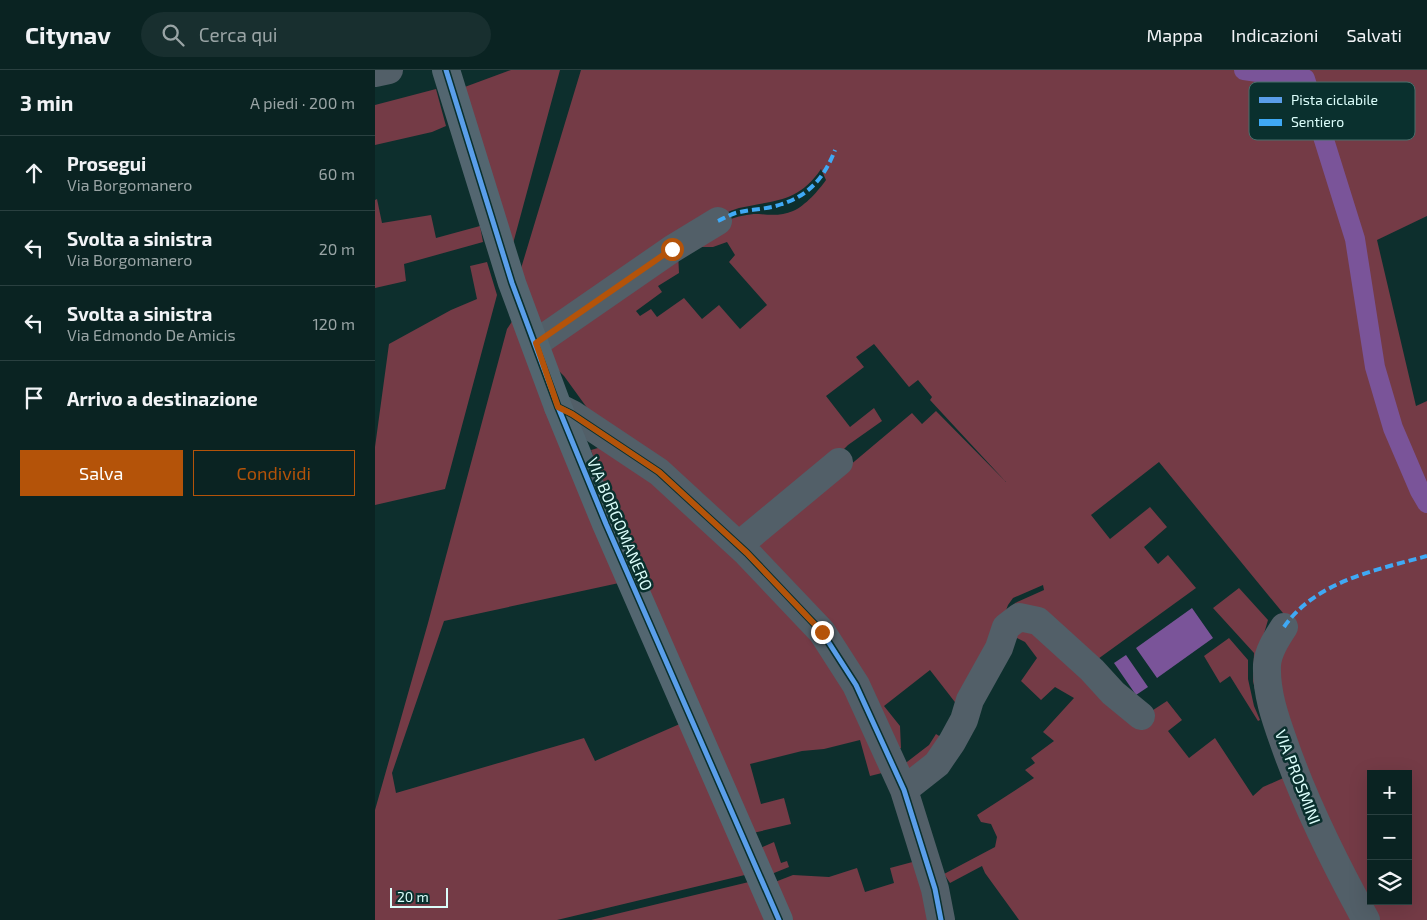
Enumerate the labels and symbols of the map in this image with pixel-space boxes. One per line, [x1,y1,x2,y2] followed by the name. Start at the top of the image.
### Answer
[1249,82,1415,140] legend
[1291,91,1378,108] text: Pista ciclabile
[1291,113,1344,130] text: Sentiero
[661,238,684,261] route start
[584,454,657,593] street label: VIA BORGOMANERO
[811,621,834,644] route end
[1272,727,1325,827] street label: VIA PROSMINI
[390,885,447,908] scale bar

